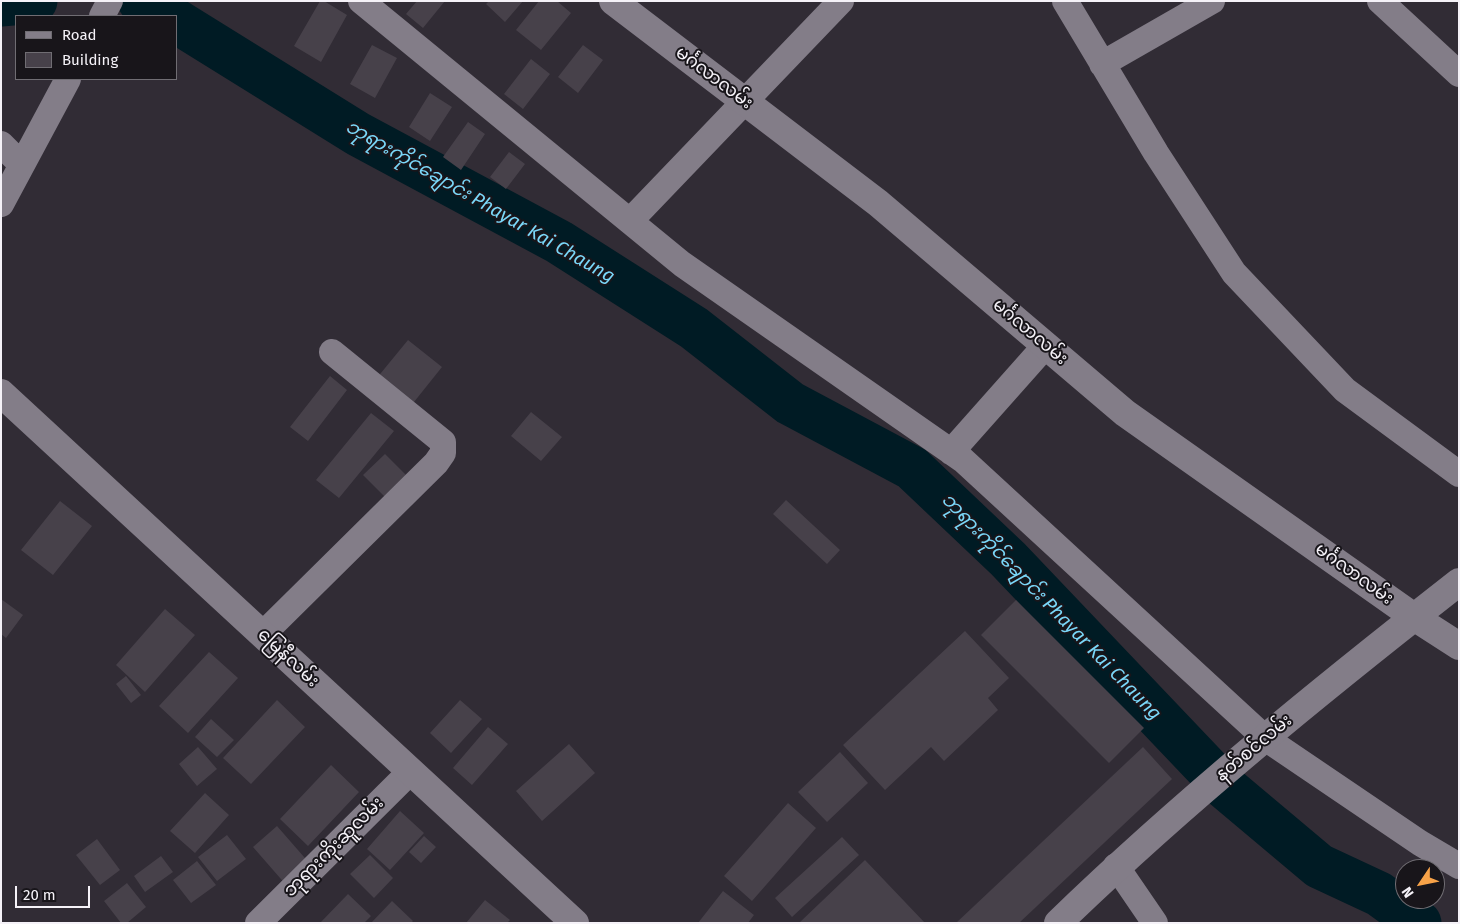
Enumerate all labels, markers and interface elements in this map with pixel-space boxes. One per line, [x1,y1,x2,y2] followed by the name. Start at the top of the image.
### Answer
[15,15,178,80] legend
[62,26,97,44] text: Road
[671,42,757,114] street label: မင်္ဂလာလမ်း
[62,51,118,69] text: Building
[341,115,619,289] water label: ဘုရားကိုင်ချောင်း Phayar Kai Chaung
[988,294,1072,370] street label: မင်္ဂလာလမ်း
[936,489,1166,725] water label: ဘုရားကိုင်ချောင်း Phayar Kai Chaung
[1311,538,1397,610] street label: မင်္ဂလာလမ်း
[253,624,323,692] street label: မြေနီလမ်း
[1211,710,1297,786] street label: နတ်စင်လမ်း
[280,793,388,901] street label: ဘုရားကိုးဆူလမ်း
[1395,859,1445,909] north arrow
[18,876,92,908] scale bar
[1398,884,1418,901] text: N
[23,886,56,904] text: 20 m

